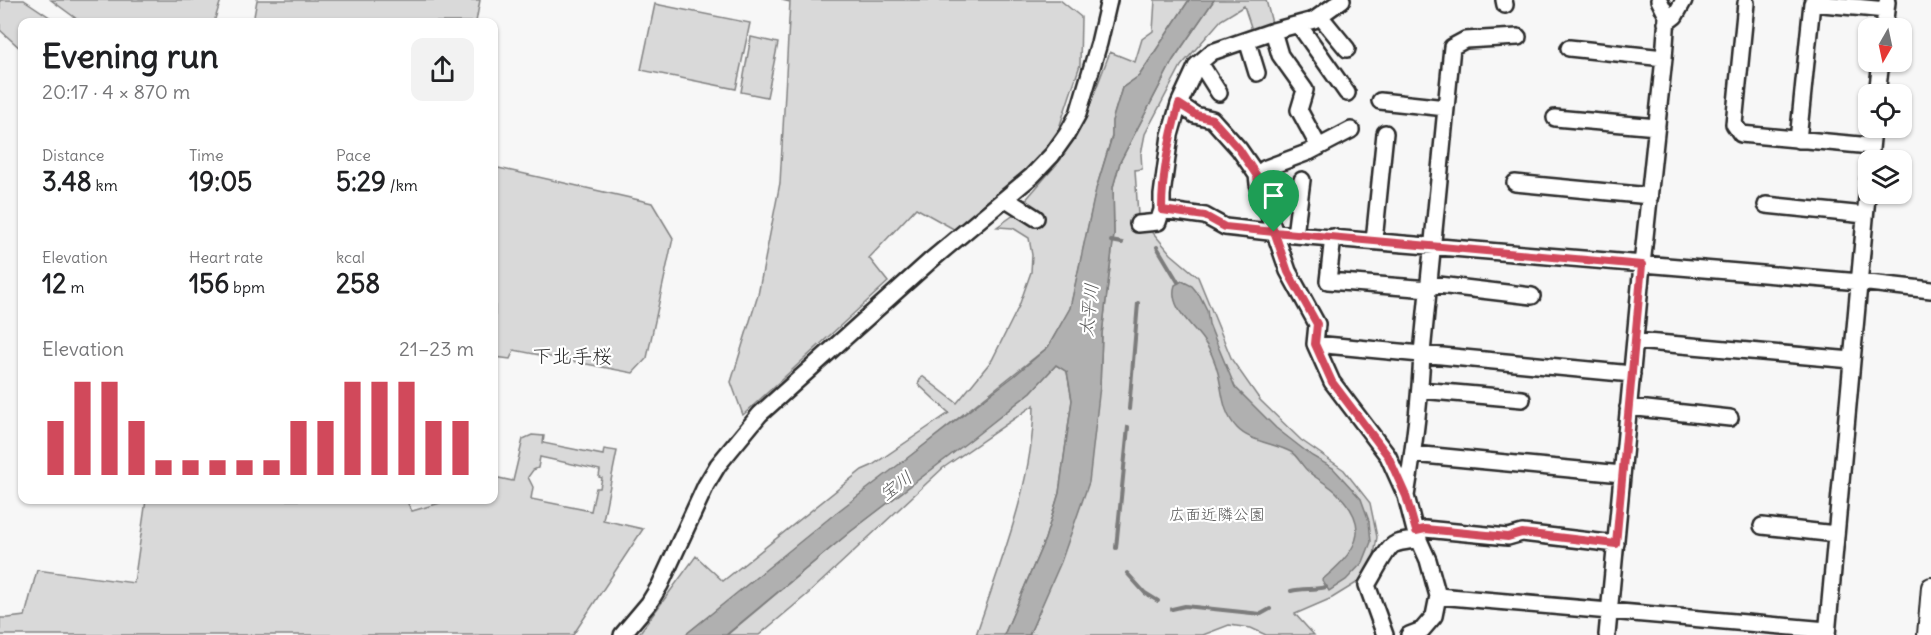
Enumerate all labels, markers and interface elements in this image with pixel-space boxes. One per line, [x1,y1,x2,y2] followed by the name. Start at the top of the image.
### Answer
[1858,18,1912,72] north arrow
[1858,18,1912,204] map controls
[42,35,218,77] text: Evening run
[411,38,474,101] button: share
[42,79,190,104] text: 20:17 · 4 × 870 m
[1858,84,1912,138] button: locate
[42,145,104,165] text: Distance
[189,145,224,165] text: Time
[336,145,371,165] text: Pace
[1858,150,1912,204] button: layers
[42,165,92,198] text: 3.48
[189,165,252,198] text: 19:05
[336,165,386,198] text: 5:29
[1248,170,1299,232] pin
[92,175,118,195] text: km
[386,175,418,195] text: /km
[1257,179,1290,212] icon: arrive
[42,247,108,267] text: Elevation
[189,247,263,267] text: Heart rate
[336,247,365,267] text: kcal
[42,267,67,300] text: 12
[189,267,229,300] text: 156
[336,267,380,300] text: 258
[67,277,84,297] text: m
[229,277,265,297] text: bpm
[1074,282,1103,338] water label: 太平川
[42,336,124,361] text: Elevation
[399,336,474,361] text: 21–23 m
[532,343,612,368] district label: 下北手桜
[874,466,917,506] water label: 宝川
[1169,504,1265,524] park label: 広面近隣公園

